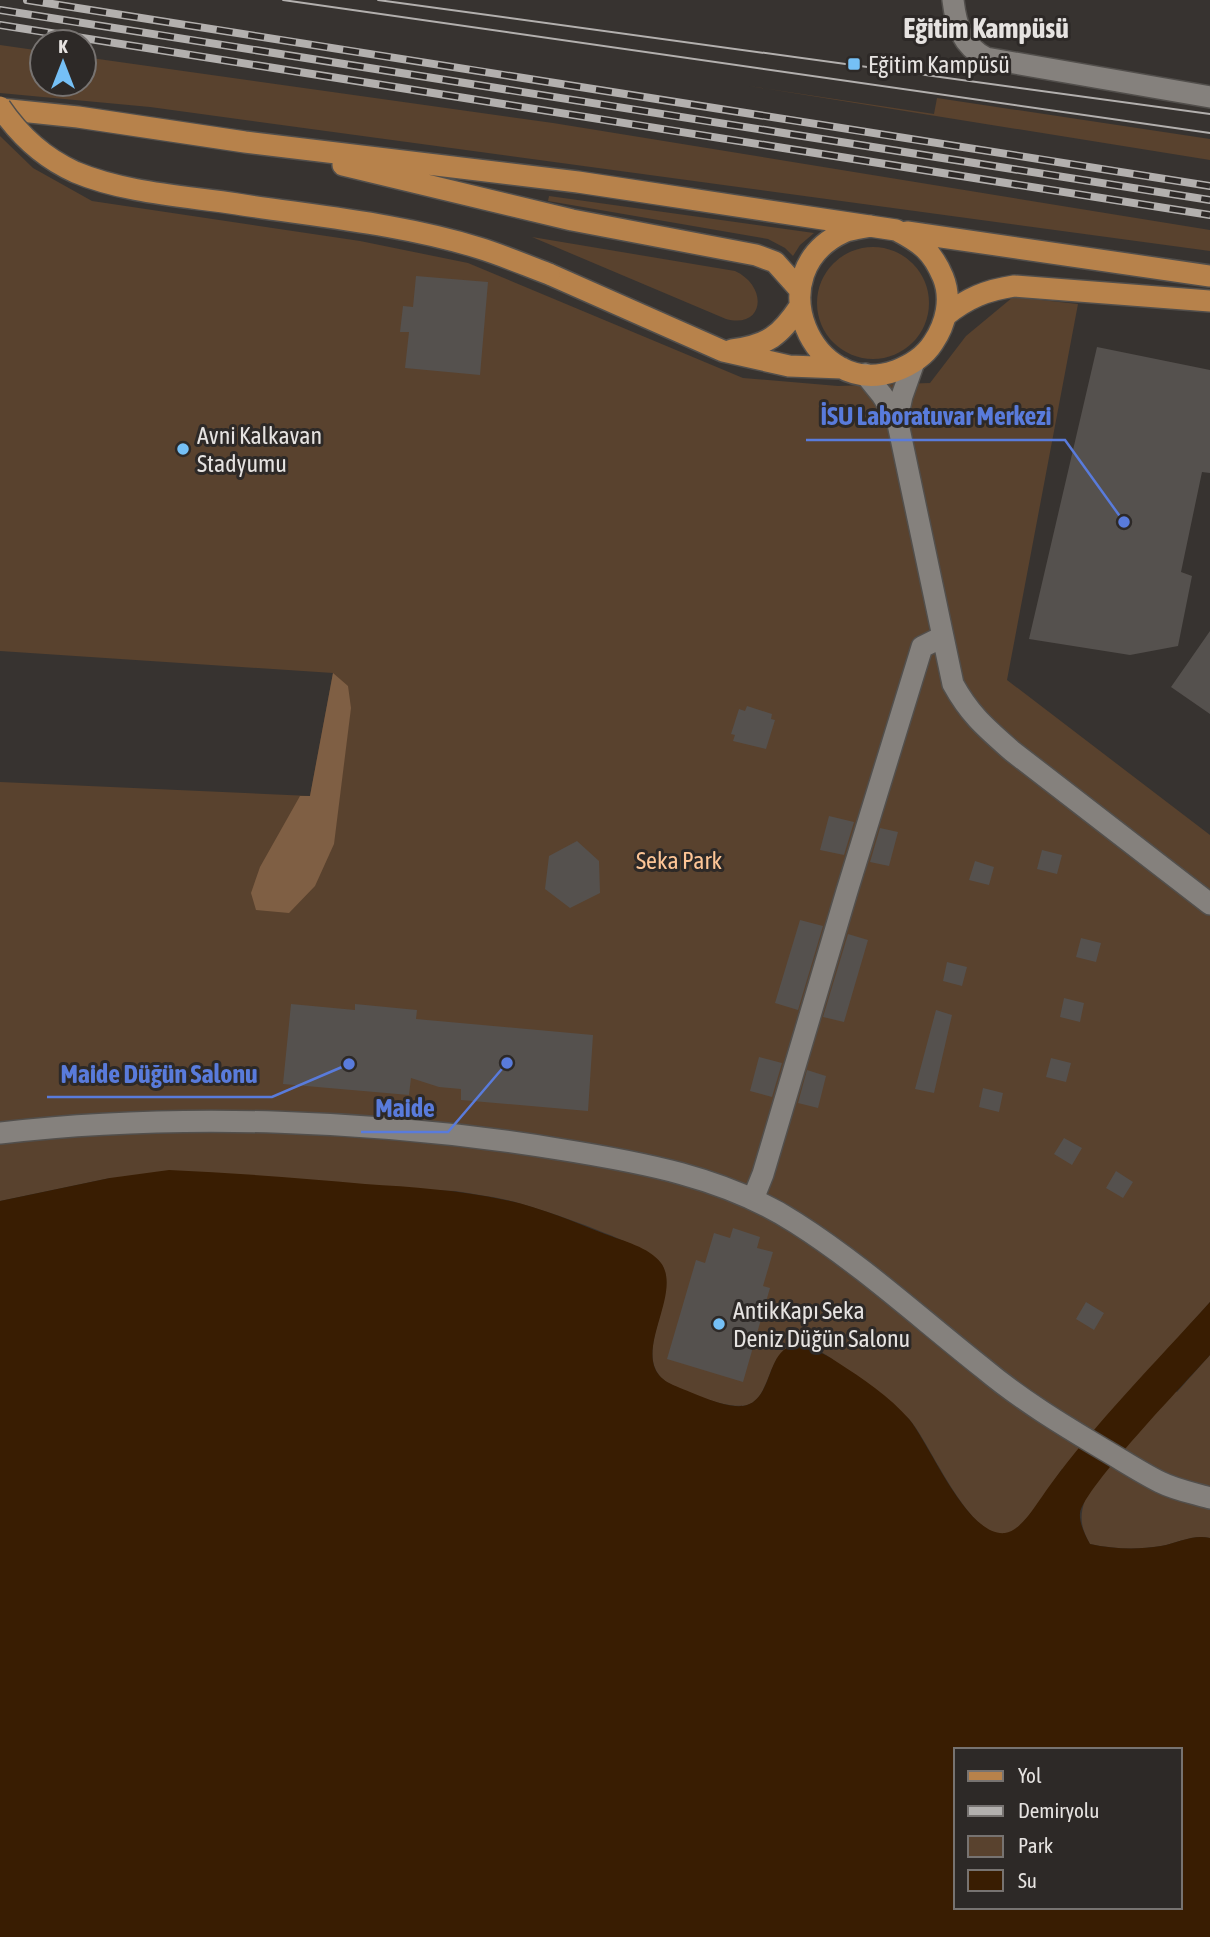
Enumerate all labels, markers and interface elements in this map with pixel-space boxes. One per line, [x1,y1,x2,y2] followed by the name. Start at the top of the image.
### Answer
[903,12,1069,44] district label: Eğitim Kampüsü
[28,28,98,98] north arrow
[58,35,68,57] text: K
[868,51,1010,78] place label: Eğitim Kampüsü
[846,56,862,72] marker: Eğitim Kampüsü
[806,393,1065,440] callout: İSU Laboratuvar Merkezi
[820,401,1052,431] text: İSU Laboratuvar Merkezi
[197,422,322,477] place label: Avni Kalkavan Stadyumu
[175,441,191,457] marker: Avni Kalkavan Stadyumu
[636,847,722,874] park label: Seka Park
[47,1050,272,1097] callout: Maide Düğün Salonu
[60,1059,258,1089] text: Maide Düğün Salonu
[361,1085,448,1132] callout: Maide
[375,1093,435,1123] text: Maide
[733,1297,910,1352] place label: AntikKapı Seka Deniz Düğün Salonu
[711,1316,727,1332] marker: AntikKapı Seka Deniz Düğün Salonu
[954,1748,1182,1909] legend
[1018,1763,1042,1787] text: Yol
[1018,1798,1099,1822] text: Demiryolu
[1018,1833,1053,1857] text: Park
[1018,1868,1037,1892] text: Su

